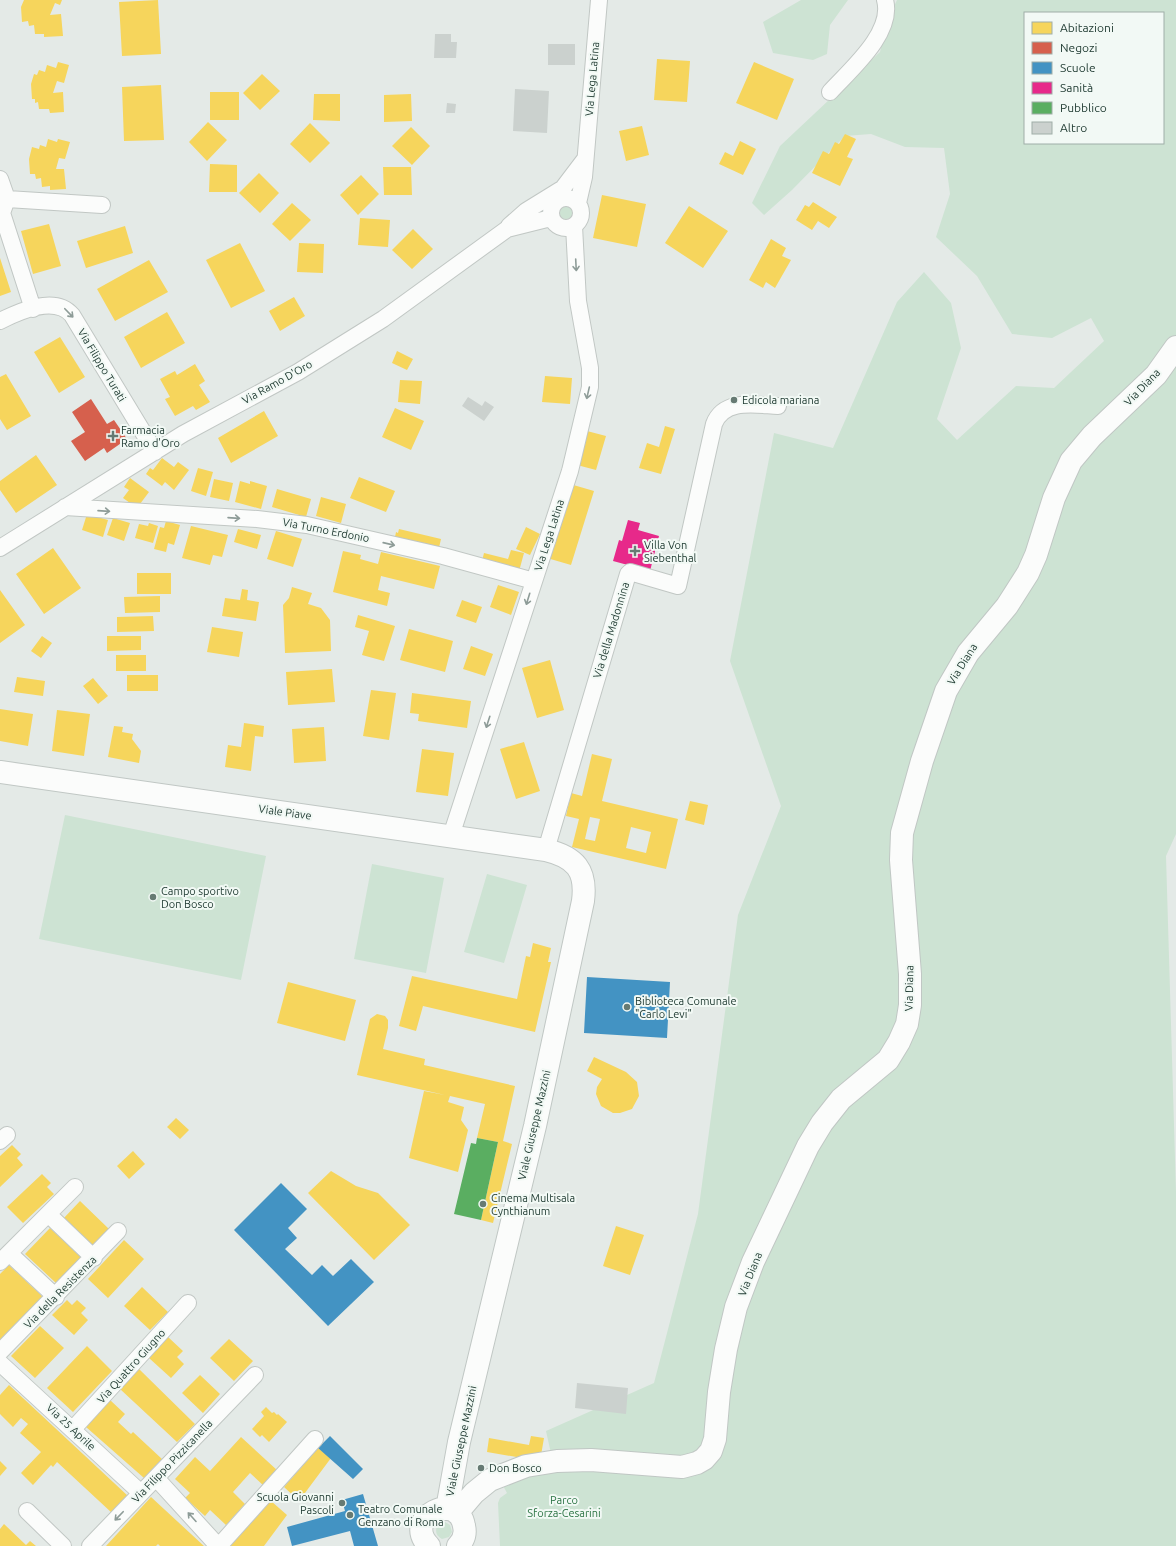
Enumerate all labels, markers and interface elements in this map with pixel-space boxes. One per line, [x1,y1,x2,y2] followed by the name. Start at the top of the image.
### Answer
[1024,12,1164,144] legend
[1060,21,1114,34] text: Abitazioni
[583,41,601,117] street label: Via Lega Latina
[1060,41,1098,54] text: Negozi
[1060,61,1096,74] text: Scuole
[1060,81,1093,94] text: Sanità
[1060,101,1107,114] text: Pubblico
[1060,121,1087,134] text: Altro
[572,258,580,271] one-way arrow
[64,308,73,318] one-way arrow
[76,326,128,404] street label: Via Filippo Turati
[240,358,314,406] street label: Via Ramo D'Oro
[1122,366,1162,408] street label: Via Diana
[584,387,592,400] one-way arrow
[742,394,819,406] place label: Edicola mariana
[729,395,739,405] marker: Edicola mariana
[121,424,180,449] place label: Farmacia Ramo d'Oro
[108,431,118,441] marker: Farmacia Ramo d'Oro
[532,498,566,572] street label: Via Lega Latina
[97,507,110,514] one-way arrow
[227,514,240,521] one-way arrow
[282,516,370,544] street label: Via Turno Erdonio
[644,539,697,564] place label: Villa Von Siebenthal
[382,540,395,548] one-way arrow
[629,545,641,557] marker: Villa Von Siebenthal
[591,580,631,680] street label: Via della Madonnina
[524,592,531,605] one-way arrow
[945,641,979,687] street label: Via Diana
[484,716,491,729] one-way arrow
[258,802,312,822] street label: Viale Piave
[161,885,239,910] place label: Campo sportivo Don Bosco
[148,892,158,902] marker: Campo sportivo Don Bosco
[903,965,915,1011] street label: Via Diana
[635,995,737,1020] place label: Biblioteca Comunale "Carlo Levi"
[622,1002,632,1012] marker: Biblioteca Comunale "Carlo Levi"
[515,1069,553,1181] street label: Viale Giuseppe Mazzini
[491,1192,575,1217] place label: Cinema Multisala Cynthianum
[478,1199,488,1209] marker: Cinema Multisala Cynthianum
[736,1250,764,1298] street label: Via Diana
[21,1253,99,1331] street label: Via della Resistenza
[95,1326,167,1406] street label: Via Quattro Giugno
[443,1385,479,1497] street label: Viale Giuseppe Mazzini
[44,1401,98,1453] street label: Via 25 Aprile
[129,1417,215,1505] street label: Via Filippo Pizzicanella
[489,1462,542,1474] place label: Don Bosco
[476,1463,486,1473] marker: Don Bosco
[257,1491,334,1516] place label: Scuola Giovanni Pascoli
[527,1494,601,1519] park label: Parco Sforza-Cesarini
[337,1498,347,1508] marker: Scuola Giovanni Pascoli
[358,1503,444,1528] place label: Teatro Comunale Genzano di Roma
[115,1510,124,1520] one-way arrow
[345,1510,355,1520] marker: Teatro Comunale Genzano di Roma
[187,1512,196,1522] one-way arrow

